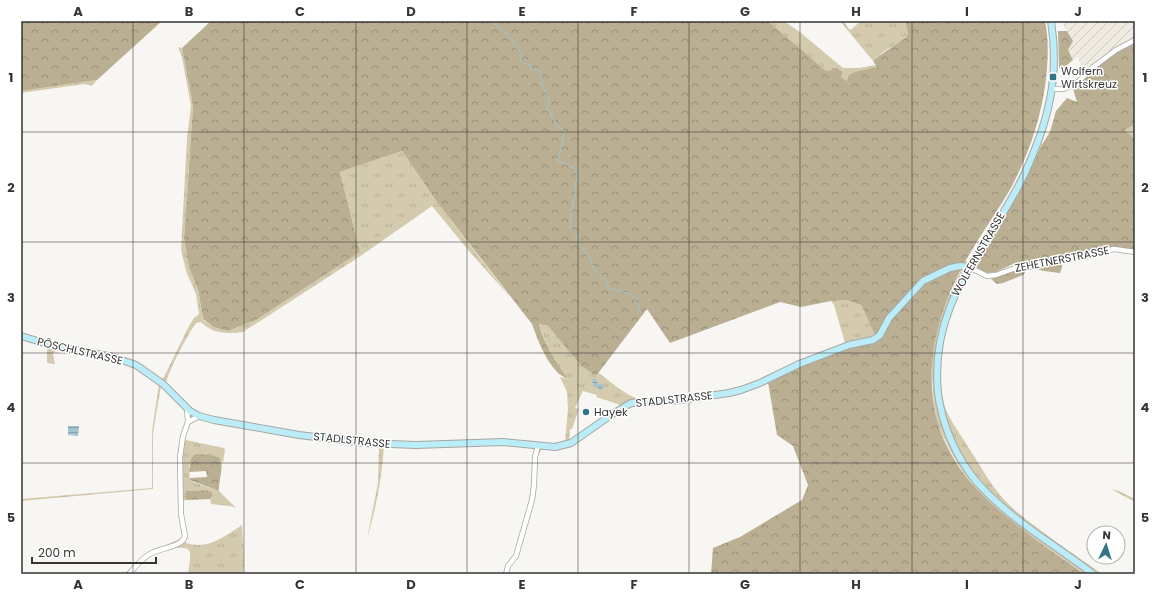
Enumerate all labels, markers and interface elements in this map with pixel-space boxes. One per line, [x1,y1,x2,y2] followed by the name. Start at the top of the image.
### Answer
[73,2,83,21] text: A
[185,2,194,21] text: B
[295,2,305,21] text: C
[406,2,416,21] text: D
[518,2,526,21] text: E
[630,2,638,21] text: F
[740,2,750,21] text: G
[851,2,861,21] text: H
[965,2,969,21] text: I
[1074,2,1082,21] text: J
[1061,63,1117,92] place label: Wolfern Wirtskreuz
[9,68,13,87] text: 1
[1143,68,1147,87] text: 1
[1048,72,1058,82] marker: Wolfern Wirtskreuz
[7,178,15,197] text: 2
[1141,178,1149,197] text: 2
[947,209,1009,299] street label: WOLFERNSTRASSE
[1013,242,1111,276] street label: ZEHETNERSTRASSE
[7,288,15,307] text: 3
[1141,288,1149,307] text: 3
[36,333,124,369] street label: PÖSCHLSTRASSE
[635,387,713,411] street label: STADLSTRASSE
[7,398,16,417] text: 4
[1141,398,1150,417] text: 4
[594,404,628,420] place label: Hayek
[581,407,591,417] marker: Hayek
[313,428,391,452] street label: STADLSTRASSE
[7,508,15,527] text: 5
[1141,508,1149,527] text: 5
[1086,525,1126,565] north arrow
[1102,527,1111,543] text: N
[32,539,156,565] scale bar
[38,544,76,561] text: 200 m
[73,575,83,594] text: A
[185,575,194,594] text: B
[295,575,305,594] text: C
[406,575,416,594] text: D
[518,575,526,594] text: E
[630,575,638,594] text: F
[740,575,750,594] text: G
[851,575,861,594] text: H
[965,575,969,594] text: I
[1074,575,1082,594] text: J

